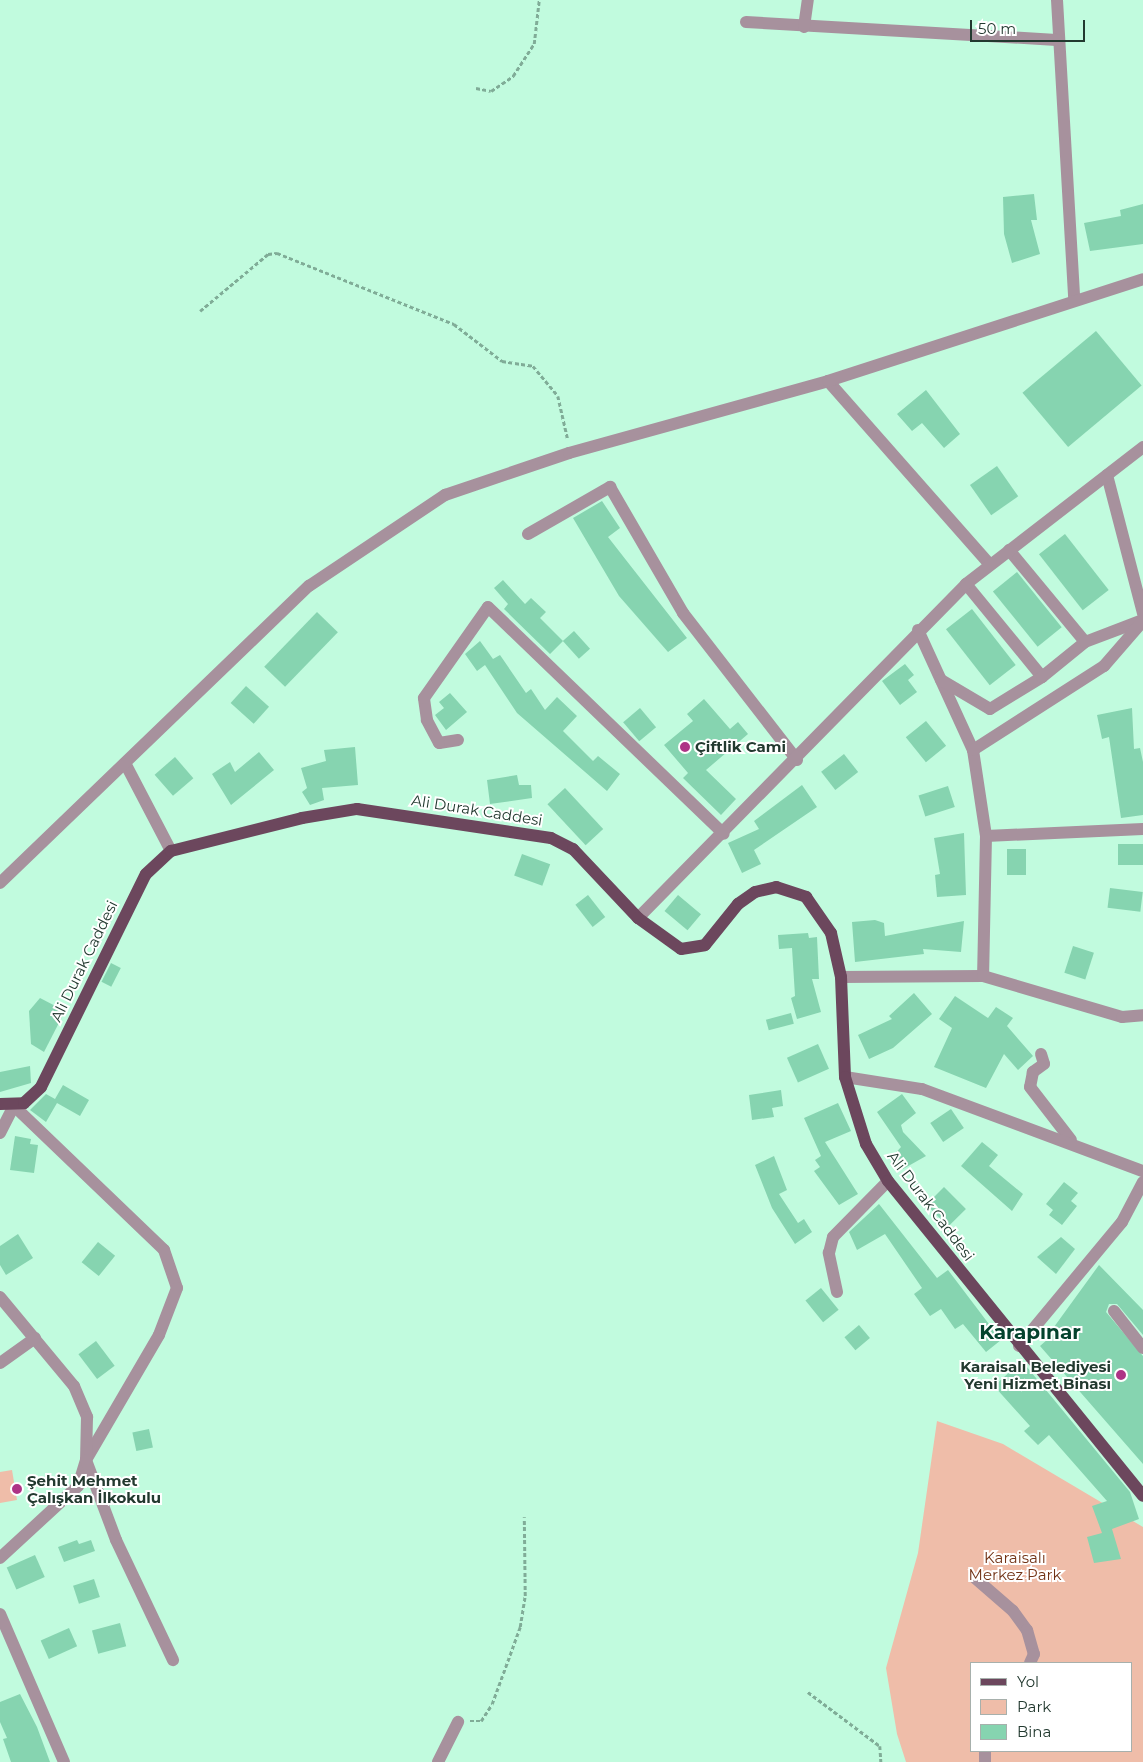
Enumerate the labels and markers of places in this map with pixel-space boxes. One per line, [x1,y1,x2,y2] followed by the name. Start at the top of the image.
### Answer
[695,738,786,756] place label: Çiftlik Cami
[679,741,691,753] marker: Çiftlik Cami
[960,1357,1111,1392] place label: Karaisalı Belediyesi Yeni Hizmet Binası
[1115,1369,1127,1381] marker: Karaisalı Belediyesi Yeni Hizmet Binası
[27,1471,161,1506] place label: Şehit Mehmet Çalışkan İlkokulu
[11,1483,23,1495] marker: Şehit Mehmet Çalışkan İlkokulu

